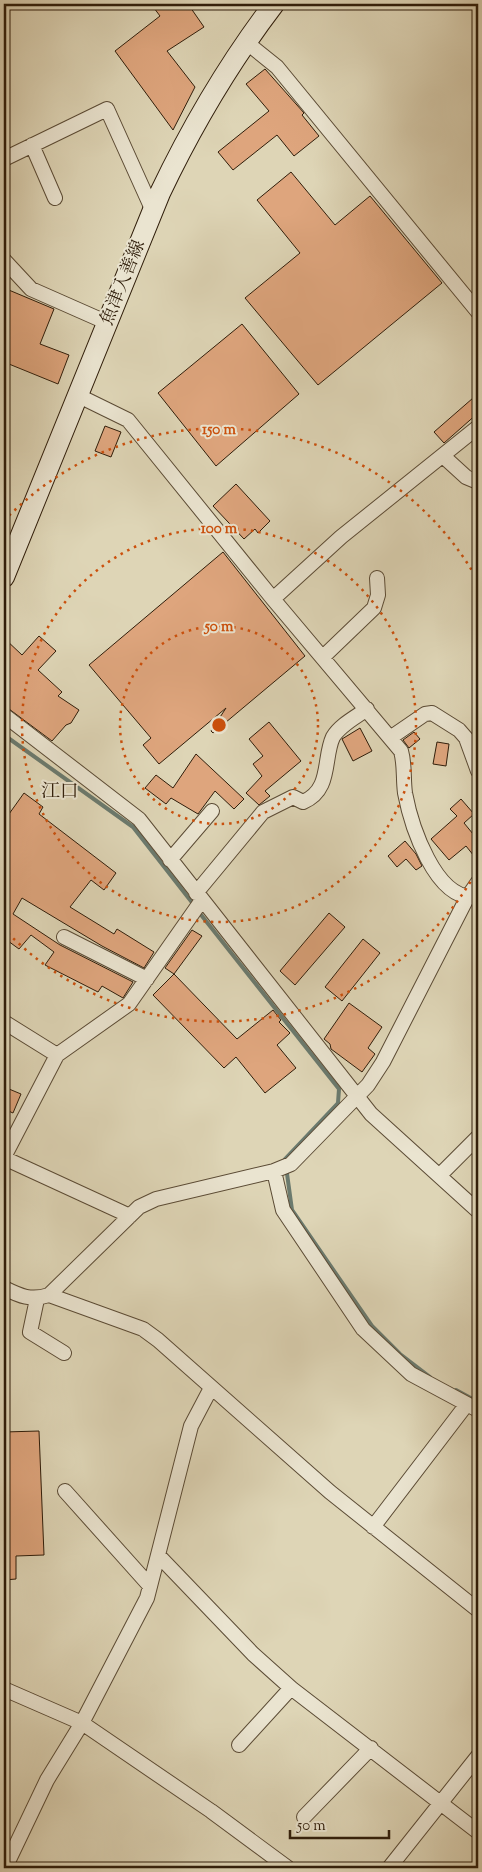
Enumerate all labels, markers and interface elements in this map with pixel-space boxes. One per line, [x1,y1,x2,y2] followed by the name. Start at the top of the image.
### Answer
[95,236,153,330] street label: 魚津入善線
[202,420,236,441] text: 150 m
[201,519,238,540] text: 100 m
[204,617,234,638] text: 50 m
[210,716,228,734] centre of rings
[41,779,79,806] district label: 江口
[290,1807,388,1839] scale bar
[296,1816,326,1837] text: 50 m

